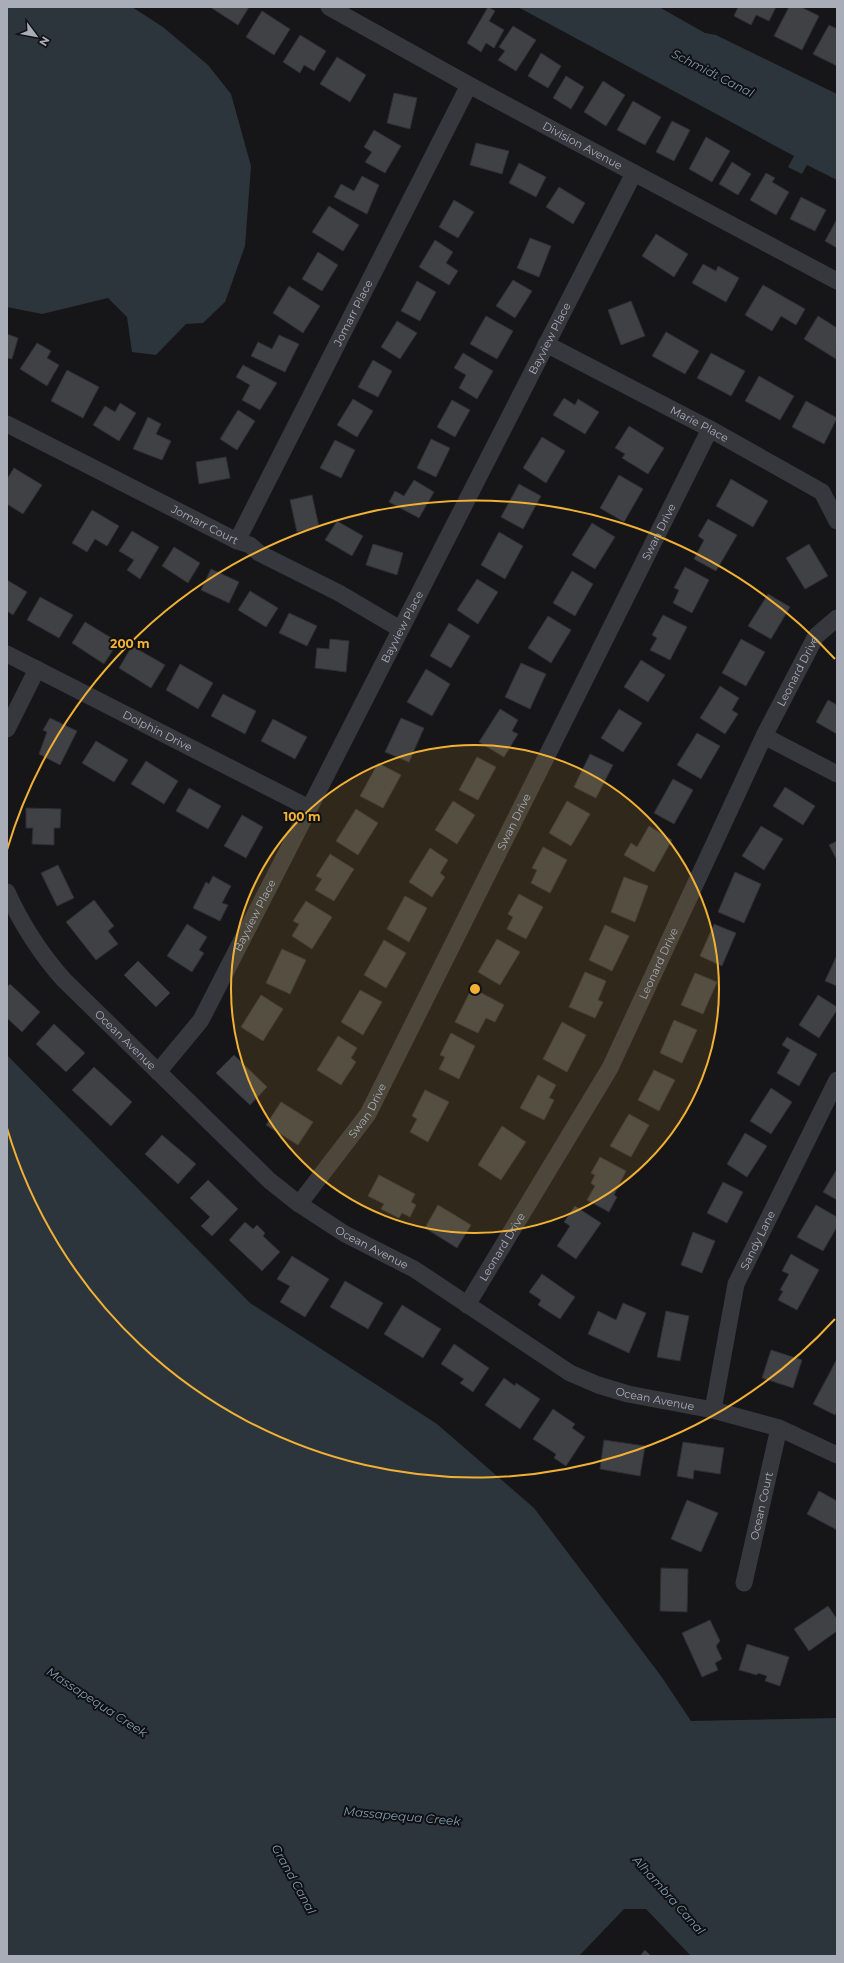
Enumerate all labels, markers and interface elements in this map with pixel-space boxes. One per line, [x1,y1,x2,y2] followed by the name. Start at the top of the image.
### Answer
[16,16,56,56] north arrow
[36,34,53,49] text: N
[669,46,757,101] water label: Schmidt Canal
[540,119,625,173] street label: Division Avenue
[330,277,376,349] street label: Jomarr Place
[525,300,574,377] street label: Bayview Place
[668,403,731,445] street label: Marie Place
[168,501,241,548] street label: Jomarr Court
[639,501,679,563] street label: Swan Drive
[378,588,426,665] street label: Bayview Place
[774,633,822,709] street label: Leonard Drive
[110,636,150,651] text: 200 m
[121,707,195,754] street label: Dolphin Drive
[494,791,534,853] street label: Swan Drive
[284,809,320,824] text: 100 m
[230,877,279,954] street label: Bayview Place
[636,925,681,1002] street label: Leonard Drive
[468,982,482,996] centre of rings
[92,1007,159,1073] street label: Ocean Avenue
[345,1081,389,1141] street label: Swan Drive
[737,1208,778,1272] street label: Sandy Lane
[476,1210,528,1284] street label: Leonard Drive
[333,1223,411,1272] street label: Ocean Avenue
[614,1384,696,1413] street label: Ocean Avenue
[747,1470,776,1541] street label: Ocean Court
[44,1664,151,1741] water label: Massapequa Creek
[343,1803,462,1829] water label: Massapequa Creek
[269,1841,320,1917] water label: Grand Canal
[629,1852,709,1938] water label: Alhambra Canal

